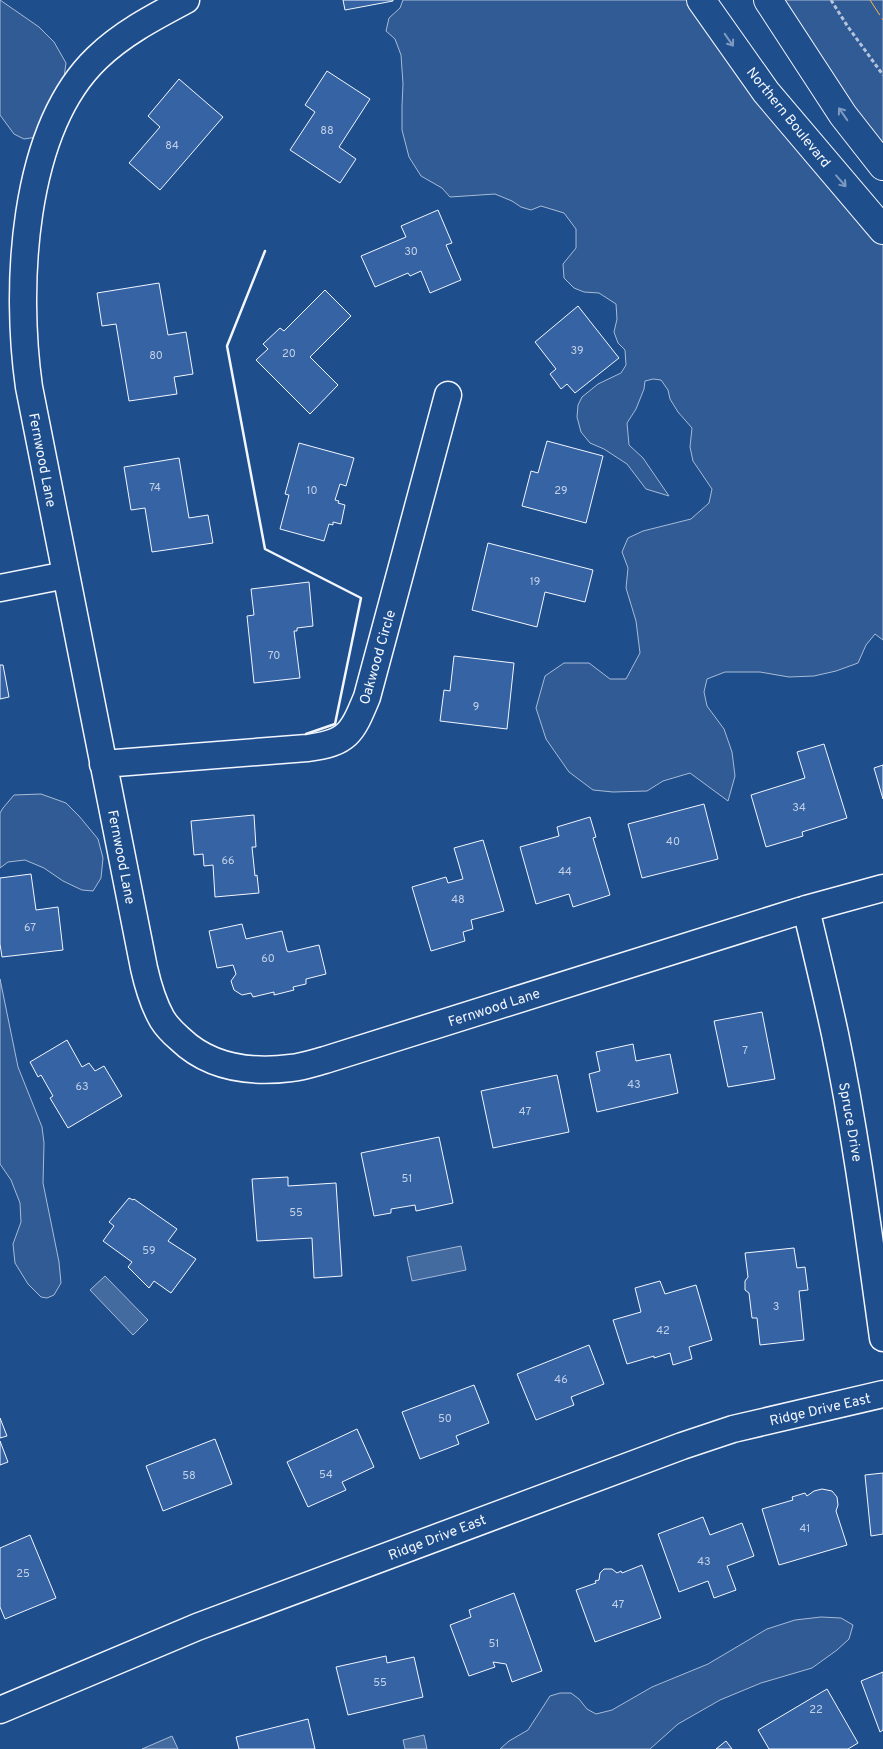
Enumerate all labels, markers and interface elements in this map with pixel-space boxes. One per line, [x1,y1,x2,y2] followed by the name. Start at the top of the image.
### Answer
[724,33,734,47] one-way arrow
[742,64,833,171] street label: Northern Boulevard
[838,107,848,121] one-way arrow
[320,124,334,138] house number: 88
[165,139,179,153] house number: 84
[835,174,847,187] one-way arrow
[404,245,418,259] house number: 30
[571,344,583,358] house number: 39
[282,347,296,361] house number: 20
[149,349,163,363] house number: 80
[24,412,59,509] street label: Fernwood Lane
[149,481,161,495] house number: 74
[306,484,318,498] house number: 10
[554,484,568,498] house number: 29
[530,575,540,589] house number: 19
[357,608,400,707] street label: Oakwood Circle
[268,649,280,663] house number: 70
[473,700,479,714] house number: 9
[792,801,806,815] house number: 34
[103,809,138,906] street label: Fernwood Lane
[666,835,680,849] house number: 40
[221,854,235,868] house number: 66
[558,865,572,879] house number: 44
[451,893,465,907] house number: 48
[24,921,36,935] house number: 67
[261,952,275,966] house number: 60
[446,986,543,1031] street label: Fernwood Lane
[742,1044,748,1058] house number: 7
[627,1078,641,1092] house number: 43
[75,1080,89,1094] house number: 63
[834,1081,865,1163] street label: Spruce Drive
[519,1105,531,1119] house number: 47
[402,1172,412,1186] house number: 51
[289,1206,303,1220] house number: 55
[142,1244,156,1258] house number: 59
[773,1300,779,1314] house number: 3
[656,1324,670,1338] house number: 42
[554,1373,568,1387] house number: 46
[768,1391,873,1430] street label: Ridge Drive East
[438,1412,452,1426] house number: 50
[319,1468,333,1482] house number: 54
[182,1469,196,1483] house number: 58
[386,1512,489,1565] street label: Ridge Drive East
[800,1522,810,1536] house number: 41
[697,1555,711,1569] house number: 43
[16,1567,30,1581] house number: 25
[612,1598,624,1612] house number: 47
[489,1637,499,1651] house number: 51
[373,1676,387,1690] house number: 55
[809,1703,823,1717] house number: 22

